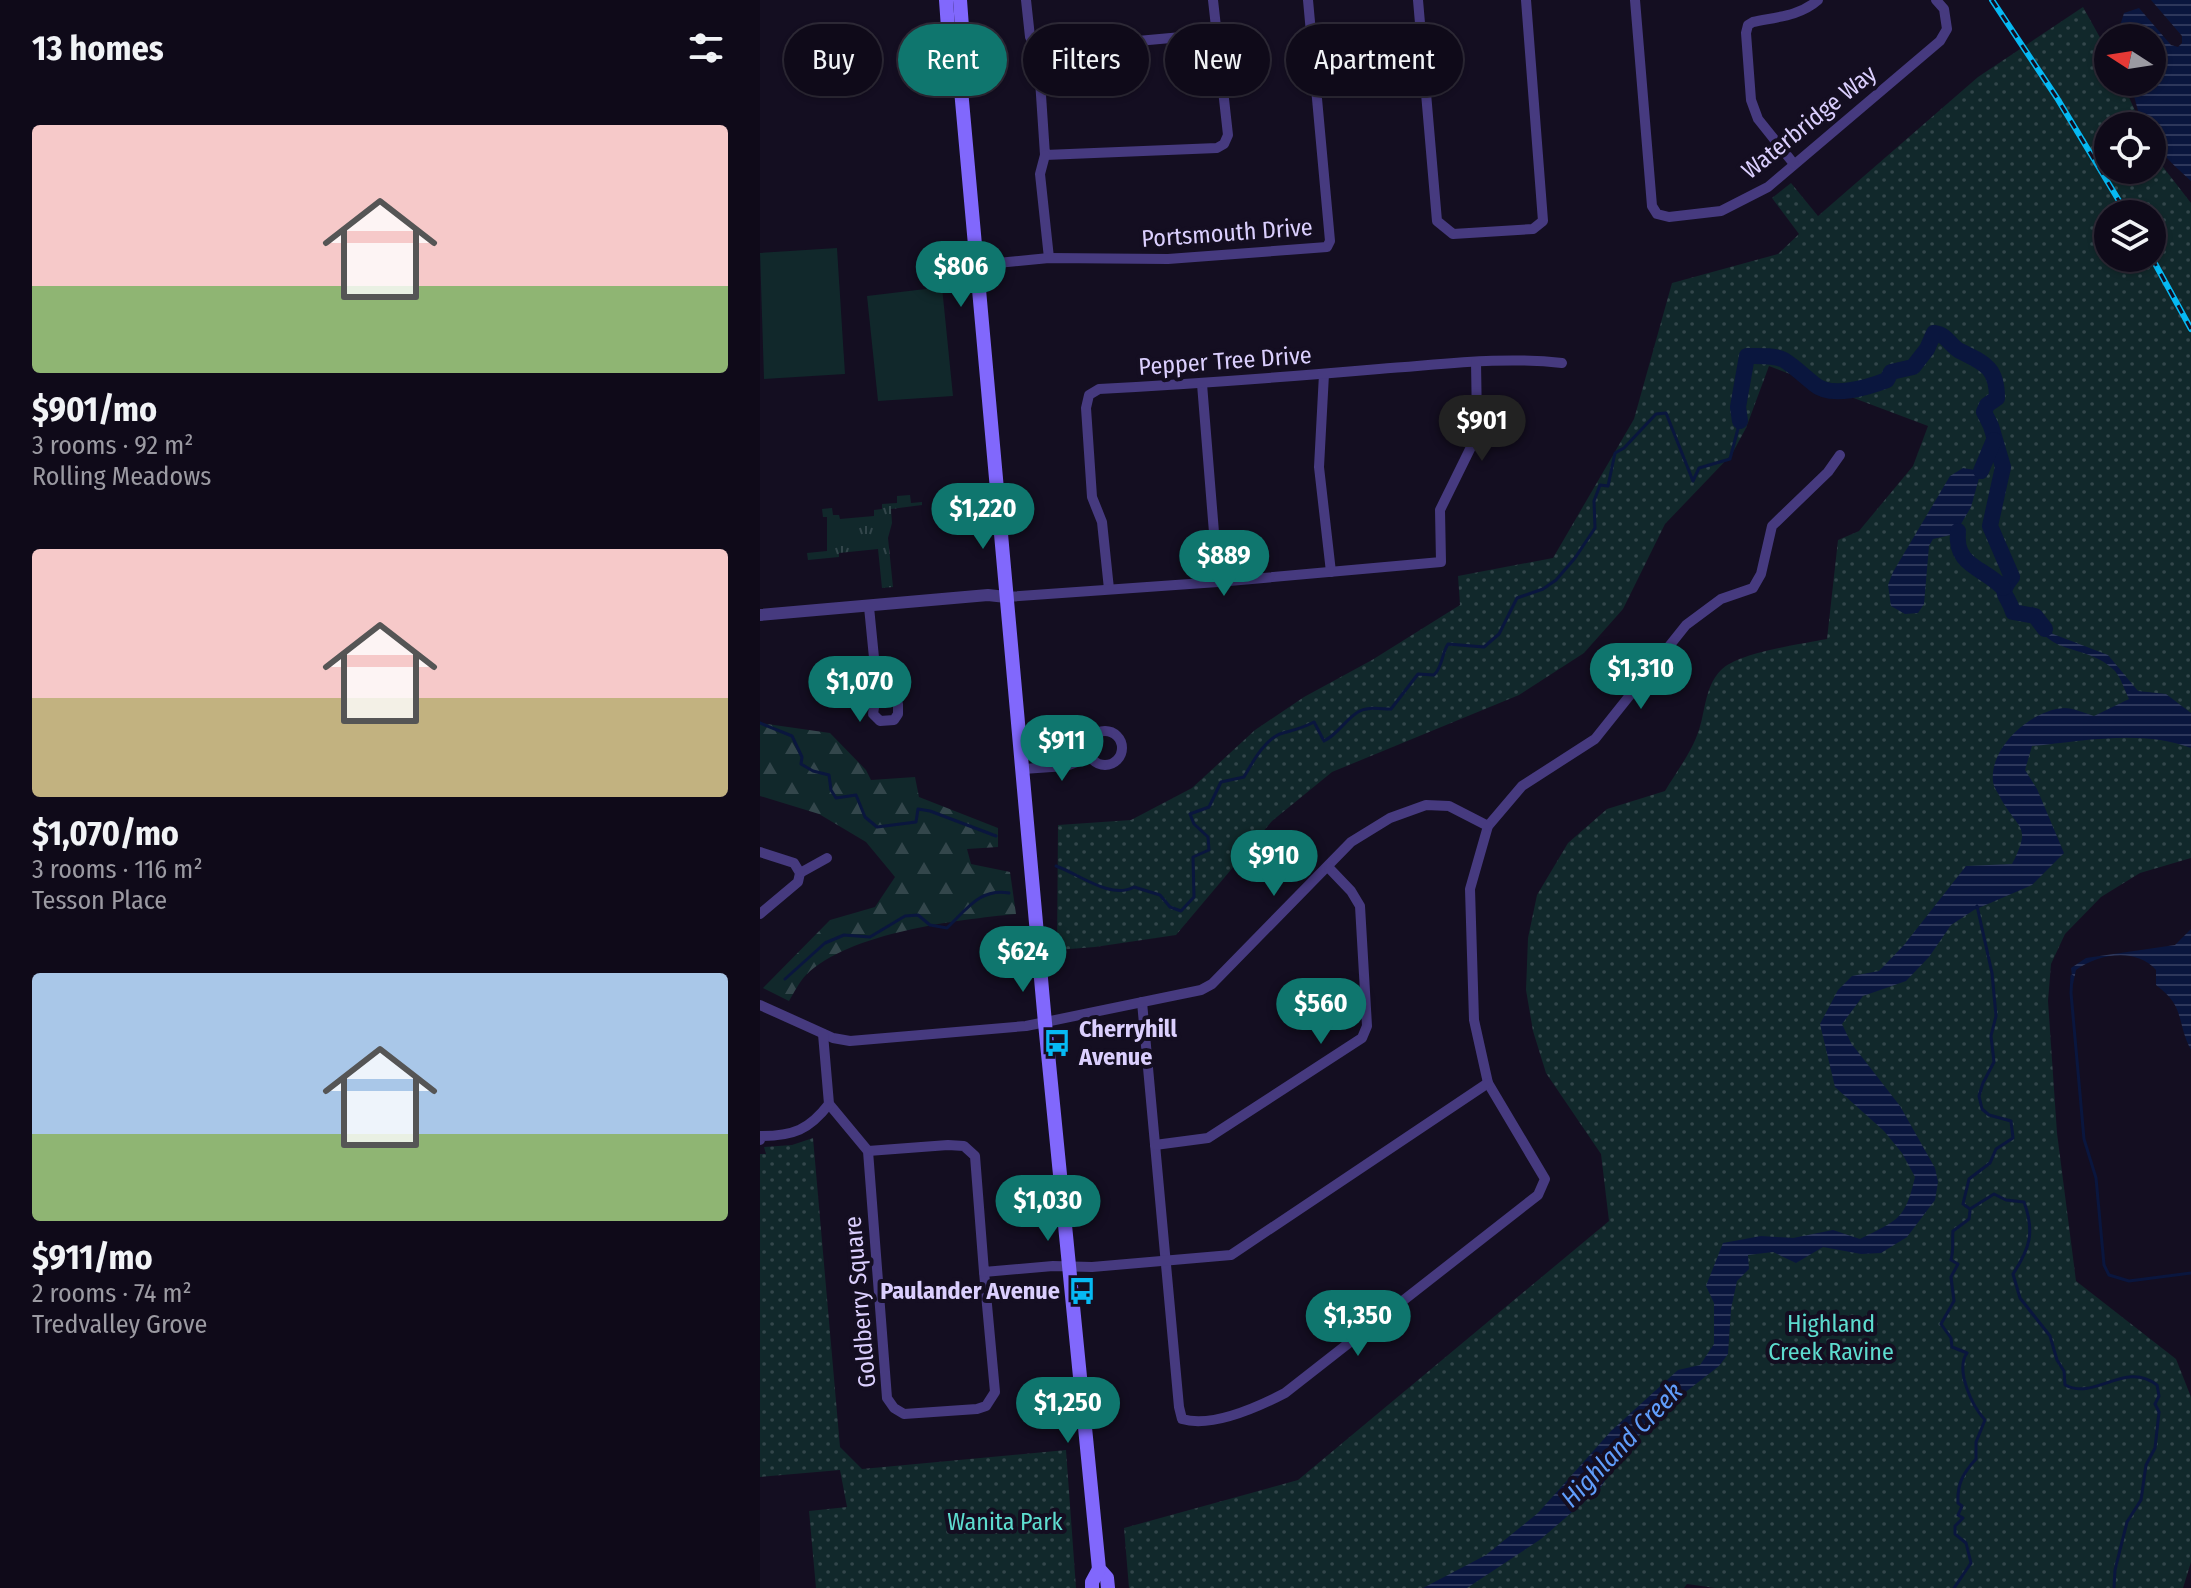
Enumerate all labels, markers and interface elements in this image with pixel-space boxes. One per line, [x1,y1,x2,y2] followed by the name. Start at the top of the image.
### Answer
[784,24,882,96] chip: Buy
[898,24,1007,96] chip: Rent
[1023,24,1149,96] chip: Filters
[1165,24,1270,96] chip: New
[1286,24,1463,96] chip: Apartment
[2094,24,2166,96] north arrow
[2094,24,2166,272] map controls
[684,26,728,70] icon: filters
[32,28,164,69] text: 13 homes
[1736,59,1882,185] street label: Waterbridge Way
[2094,112,2166,184] button: locate
[308,177,452,321] icon: home
[2094,200,2166,272] button: layers
[1140,213,1314,253] street label: Portsmouth Drive
[914,241,1008,309] pin: $806
[934,251,988,282] text: $806
[1138,341,1312,381] street label: Pepper Tree Drive
[32,389,157,430] text: $901/mo
[1435,395,1529,463] pin: $901
[1457,405,1507,436] text: $901
[32,430,193,461] text: 3 rooms · 92 m²
[32,461,211,492] text: Rolling Meadows
[918,483,1048,551] pin: $1,220
[949,493,1017,524] text: $1,220
[1177,530,1271,598] pin: $889
[1197,540,1251,571] text: $889
[308,601,452,745] icon: home
[1576,643,1706,711] pin: $1,310
[1608,653,1674,684] text: $1,310
[795,656,925,724] pin: $1,070
[826,666,894,697] text: $1,070
[1015,715,1109,783] pin: $911
[1038,725,1086,756] text: $911
[32,813,179,854] text: $1,070/mo
[1227,830,1321,898] pin: $910
[1249,840,1299,871] text: $910
[32,854,203,885] text: 3 rooms · 116 m²
[32,885,167,916] text: Tesson Place
[976,926,1070,994] pin: $624
[997,936,1049,967] text: $624
[1274,978,1368,1046] pin: $560
[1294,988,1348,1019] text: $560
[1078,1015,1177,1071] place label: Cherryhill Avenue
[308,1025,452,1169] icon: home
[1042,1028,1072,1058] bus stop icon: Cherryhill Avenue
[983,1175,1113,1243] pin: $1,030
[1014,1185,1082,1216] text: $1,030
[839,1215,881,1389] street label: Goldberry Square
[32,1237,153,1278] text: $911/mo
[1067,1276,1097,1306] bus stop icon: Paulander Avenue
[880,1277,1060,1305] place label: Paulander Avenue
[32,1278,192,1309] text: 2 rooms · 74 m²
[1293,1290,1423,1358] pin: $1,350
[1324,1300,1392,1331] text: $1,350
[32,1309,207,1340] text: Tredvalley Grove
[1768,1310,1894,1366] park label: Highland Creek Ravine
[1555,1376,1689,1514] water label: Highland Creek
[1003,1377,1133,1445] pin: $1,250
[1034,1387,1102,1418] text: $1,250
[947,1508,1064,1536] park label: Wanita Park

